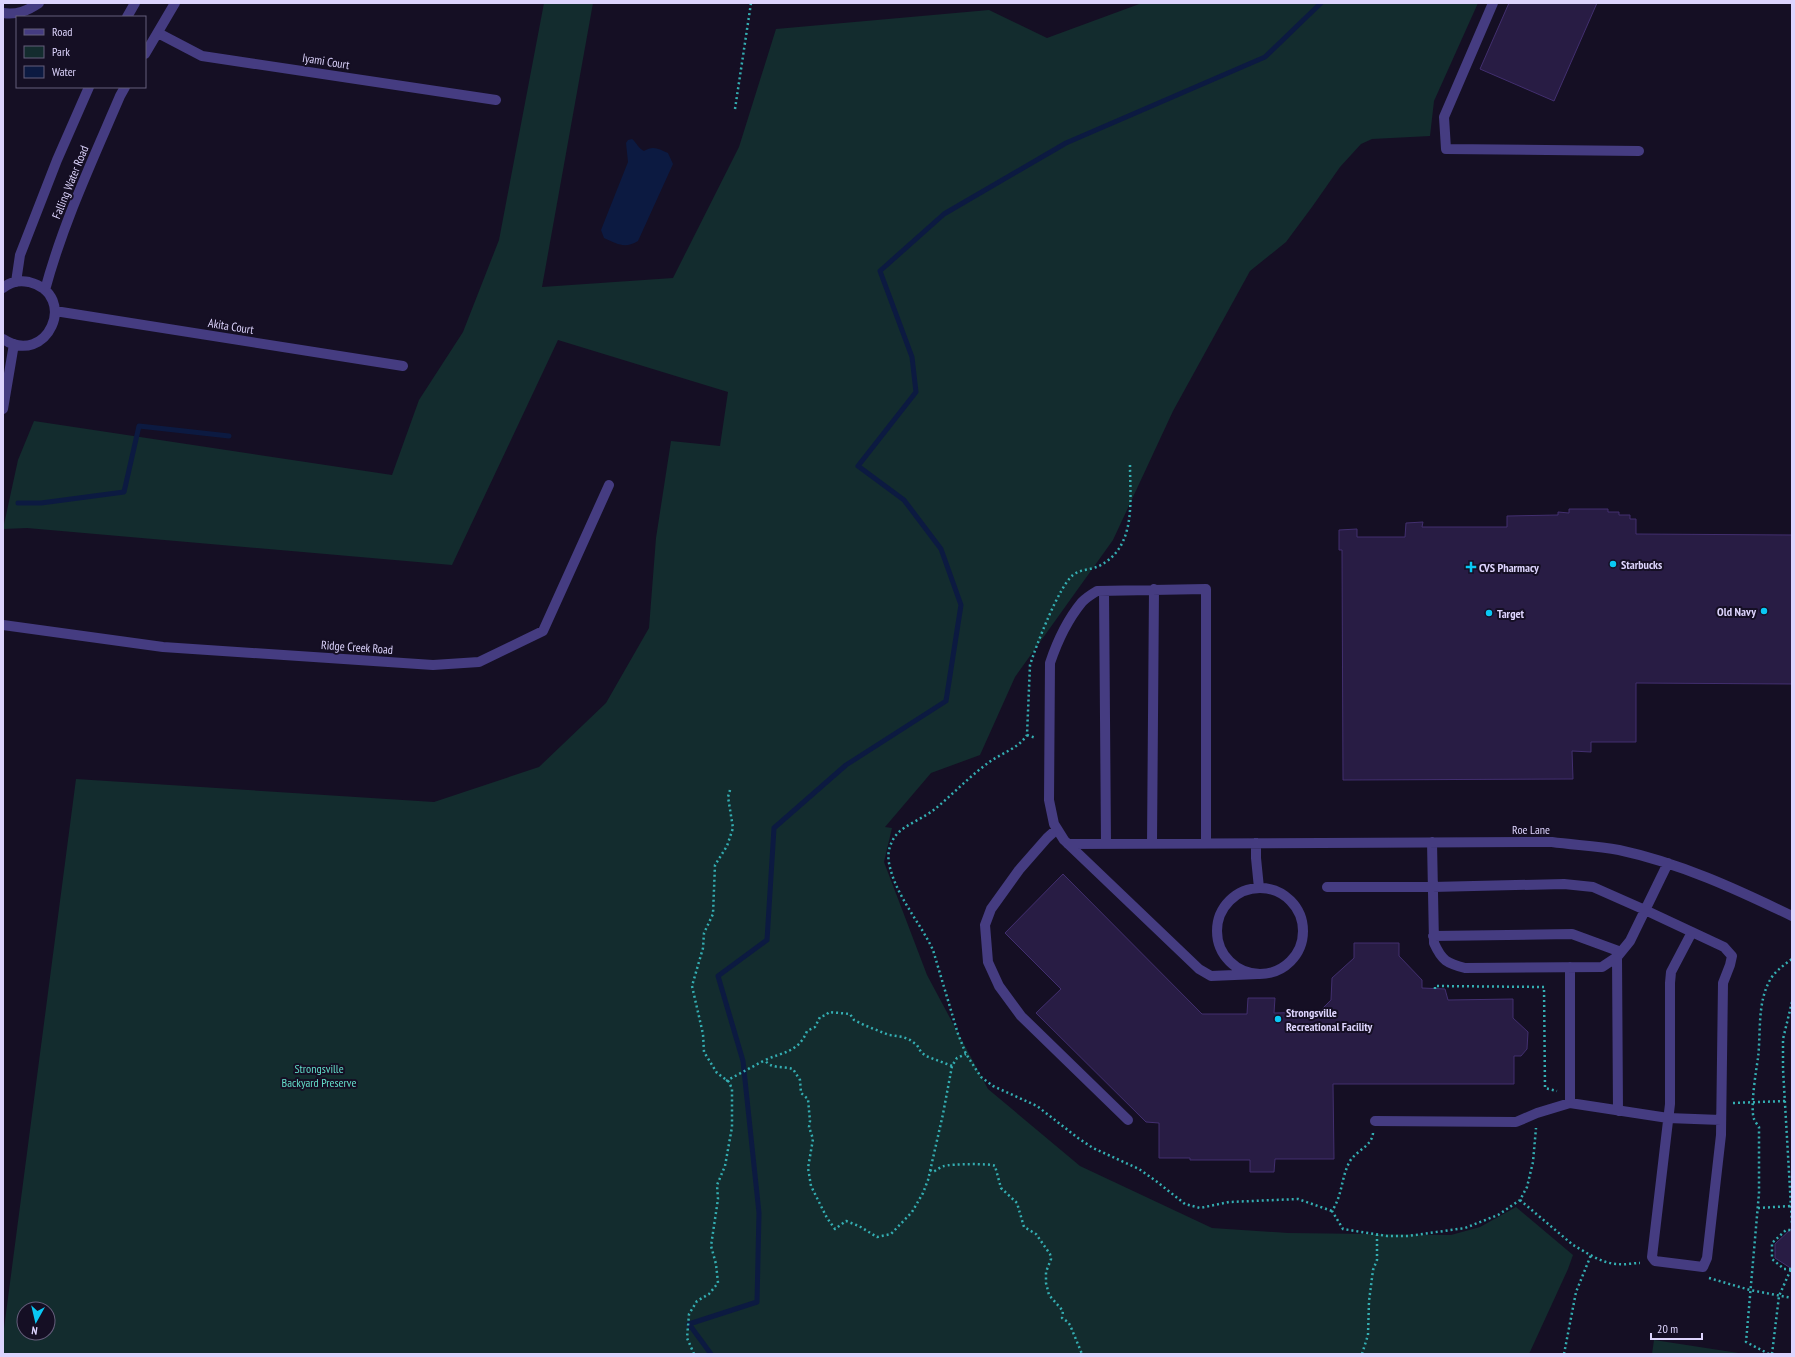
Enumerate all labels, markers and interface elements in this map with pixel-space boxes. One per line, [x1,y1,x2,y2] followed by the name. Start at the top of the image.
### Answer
[16,16,146,88] legend
[52,24,72,39] text: Road
[52,44,70,59] text: Park
[301,50,351,72] street label: Iyami Court
[52,64,77,79] text: Water
[48,143,92,221] street label: Falling Water Road
[207,315,256,337] street label: Akita Court
[1621,557,1662,572] place label: Starbucks
[1608,559,1618,569] marker: Starbucks
[1479,560,1539,575] place label: CVS Pharmacy
[1466,562,1476,572] marker: CVS Pharmacy
[1717,604,1756,619] place label: Old Navy
[1497,606,1525,621] place label: Target
[1759,606,1769,616] marker: Old Navy
[1484,608,1494,618] marker: Target
[321,637,393,657] street label: Ridge Creek Road
[1512,822,1550,837] street label: Roe Lane
[1286,1005,1372,1034] place label: Strongsville Recreational Facility
[1273,1014,1283,1024] marker: Strongsville Recreational Facility
[282,1061,357,1090] park label: Strongsville Backyard Preserve
[16,1301,56,1341] north arrow
[1651,1315,1702,1341] scale bar
[1657,1321,1678,1336] text: 20 m
[31,1324,39,1338] text: N

